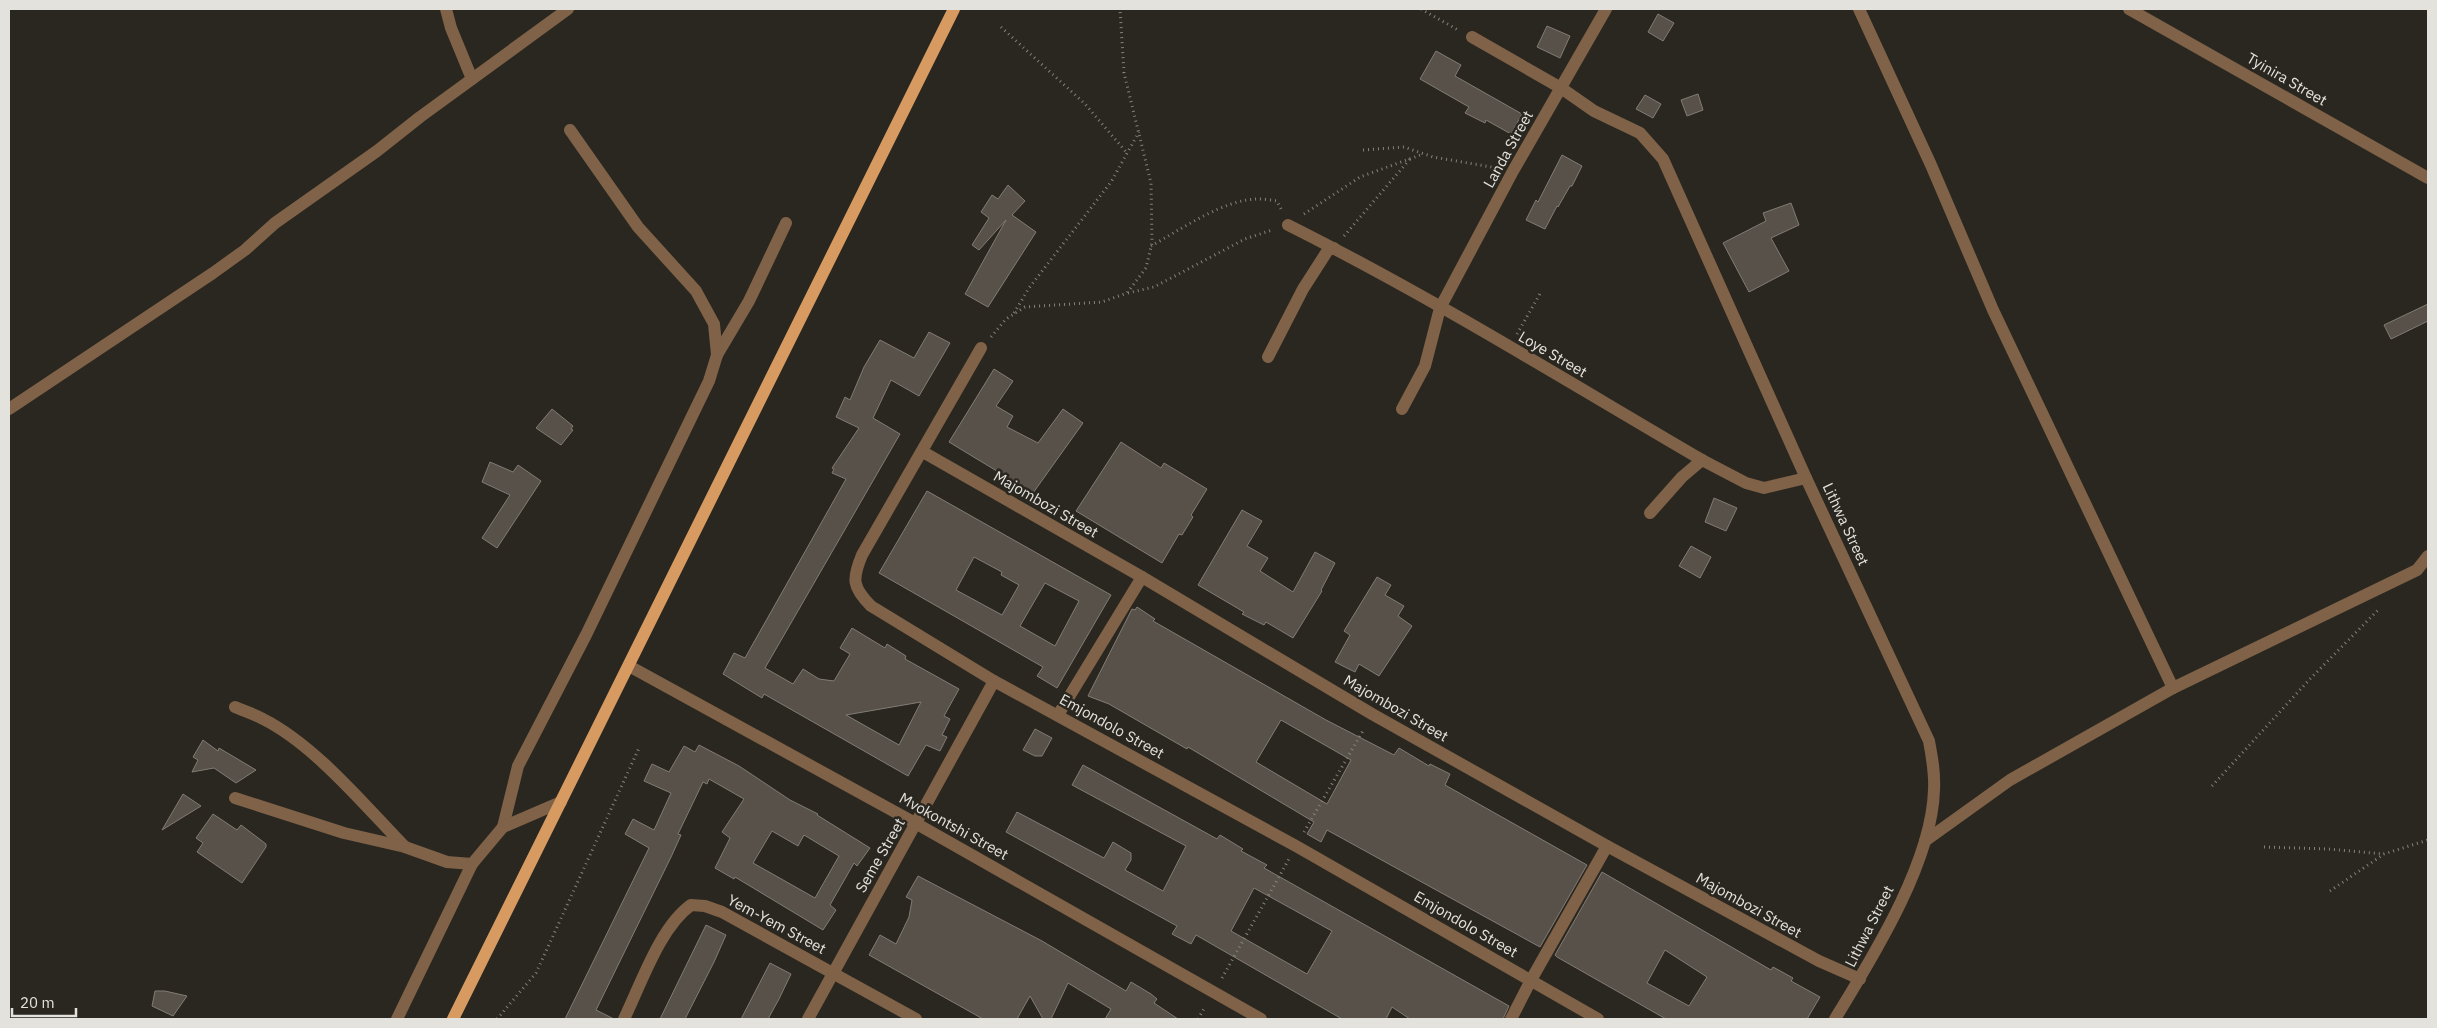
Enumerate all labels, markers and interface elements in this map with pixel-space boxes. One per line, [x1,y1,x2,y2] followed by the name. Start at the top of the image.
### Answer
[2243,48,2331,110] street label: Tyinira Street
[1479,107,1537,191] street label: Landa Street
[1515,327,1591,381] street label: Loye Street
[990,466,1102,542] street label: Majombozi Street
[1819,480,1873,568] street label: Lithwa Street
[1340,670,1452,746] street label: Majombozi Street
[1056,689,1168,763] street label: Emjondolo Street
[896,788,1012,864] street label: Mvokontshi Street
[851,814,909,896] street label: Seme Street
[1693,868,1805,942] street label: Majombozi Street
[1840,882,1898,970] street label: Lithwa Street
[1411,887,1521,961] street label: Emjondolo Street
[724,890,830,958] street label: Yem-Yem Street
[12,986,76,1018] scale bar
[20,993,55,1012] text: 20 m

